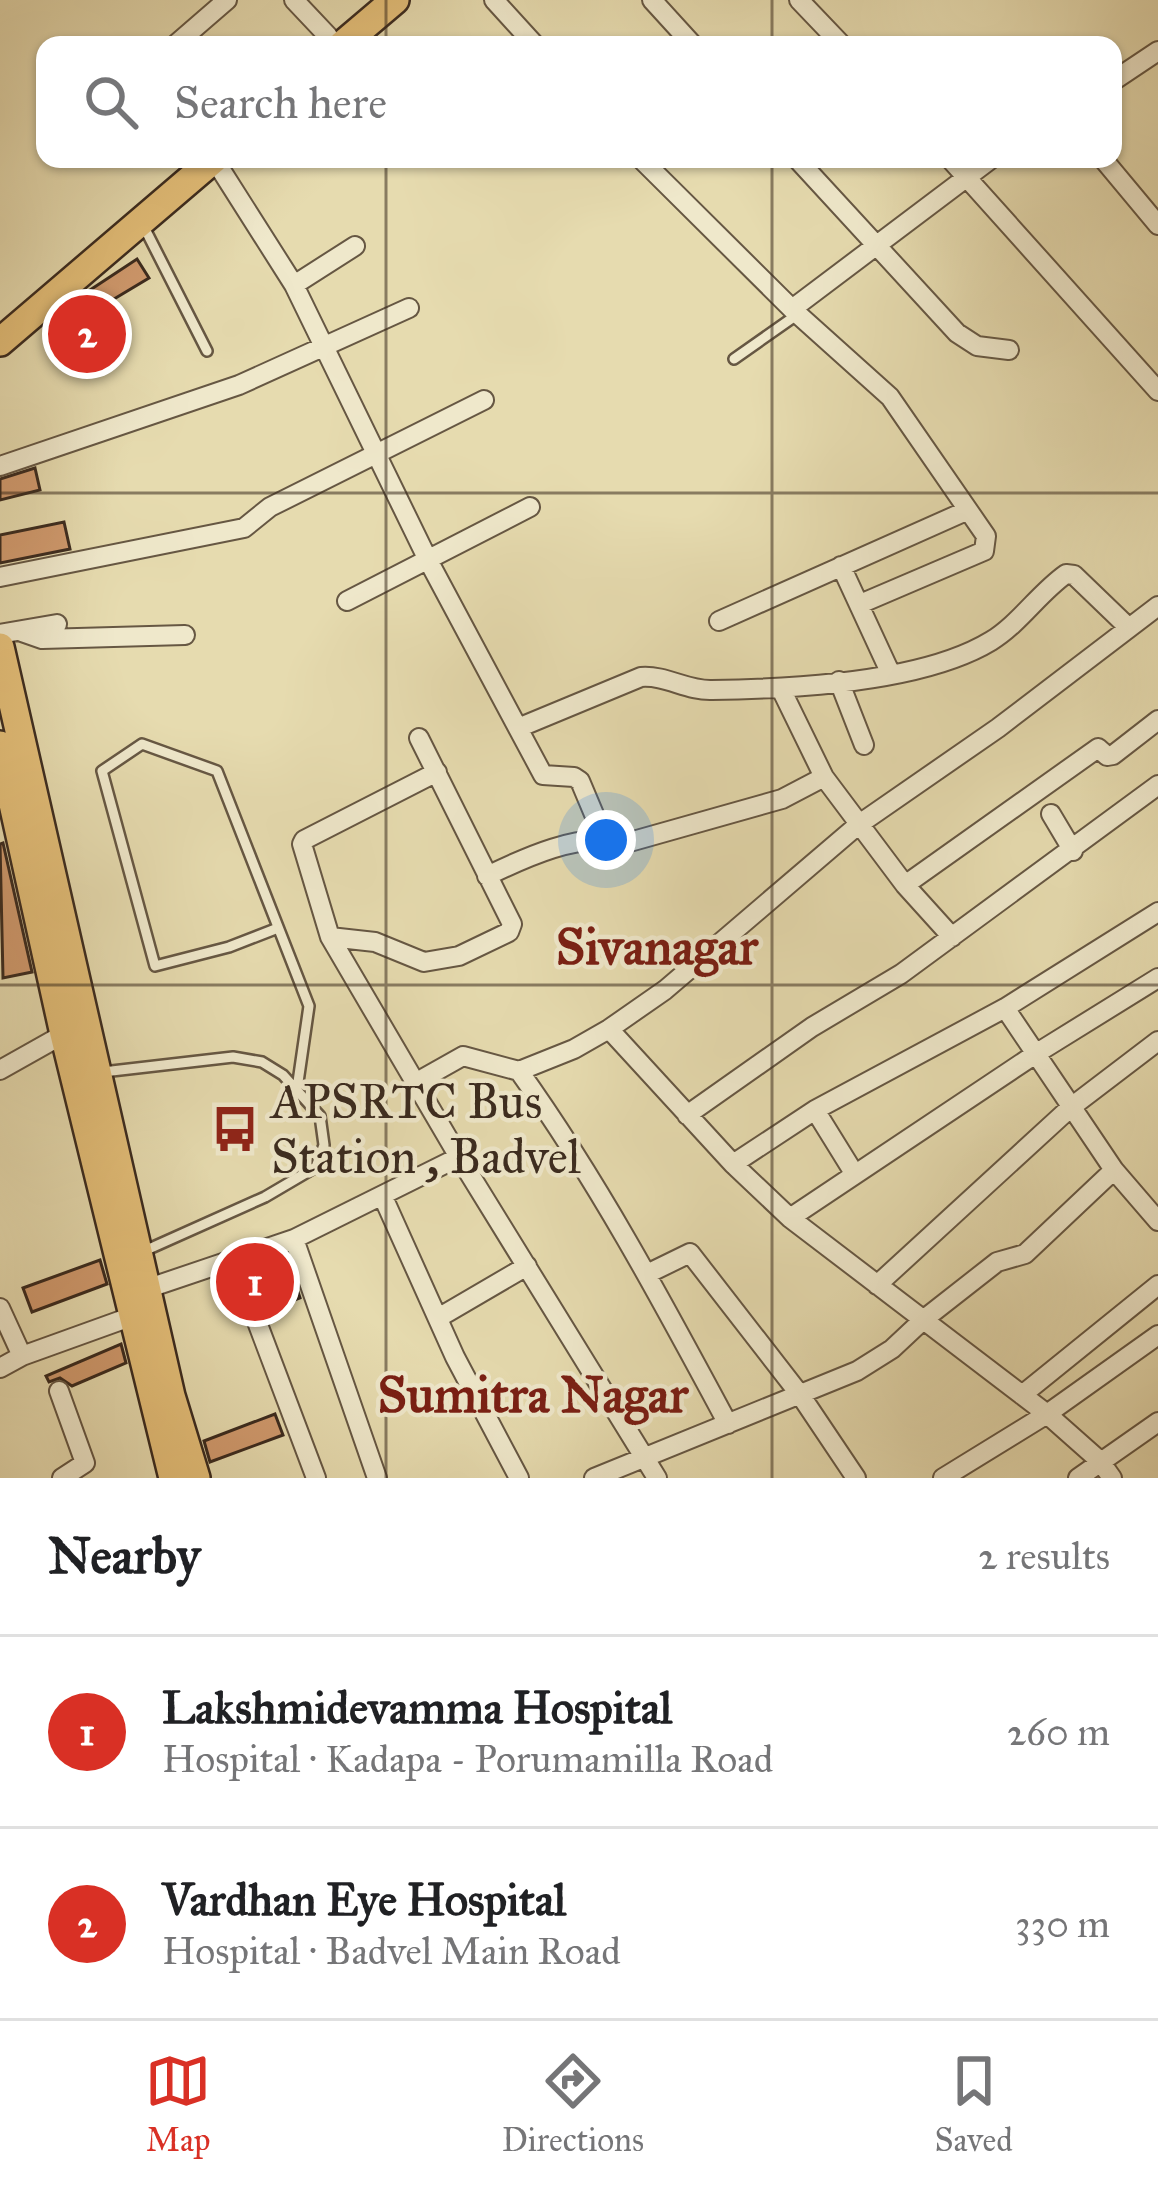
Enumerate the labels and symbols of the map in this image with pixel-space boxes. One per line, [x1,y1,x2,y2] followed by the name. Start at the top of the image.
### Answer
[48,289,126,379] pin: 2
[576,810,636,870] your location
[556,916,759,978] district label: Sivanagar
[269,1072,581,1186] place label: APSRTC Bus Station , Badvel
[210,1104,260,1154] bus stop icon: APSRTC Bus Station , Badvel
[216,1237,294,1327] pin: 1
[378,1364,689,1426] district label: Sumitra Nagar

